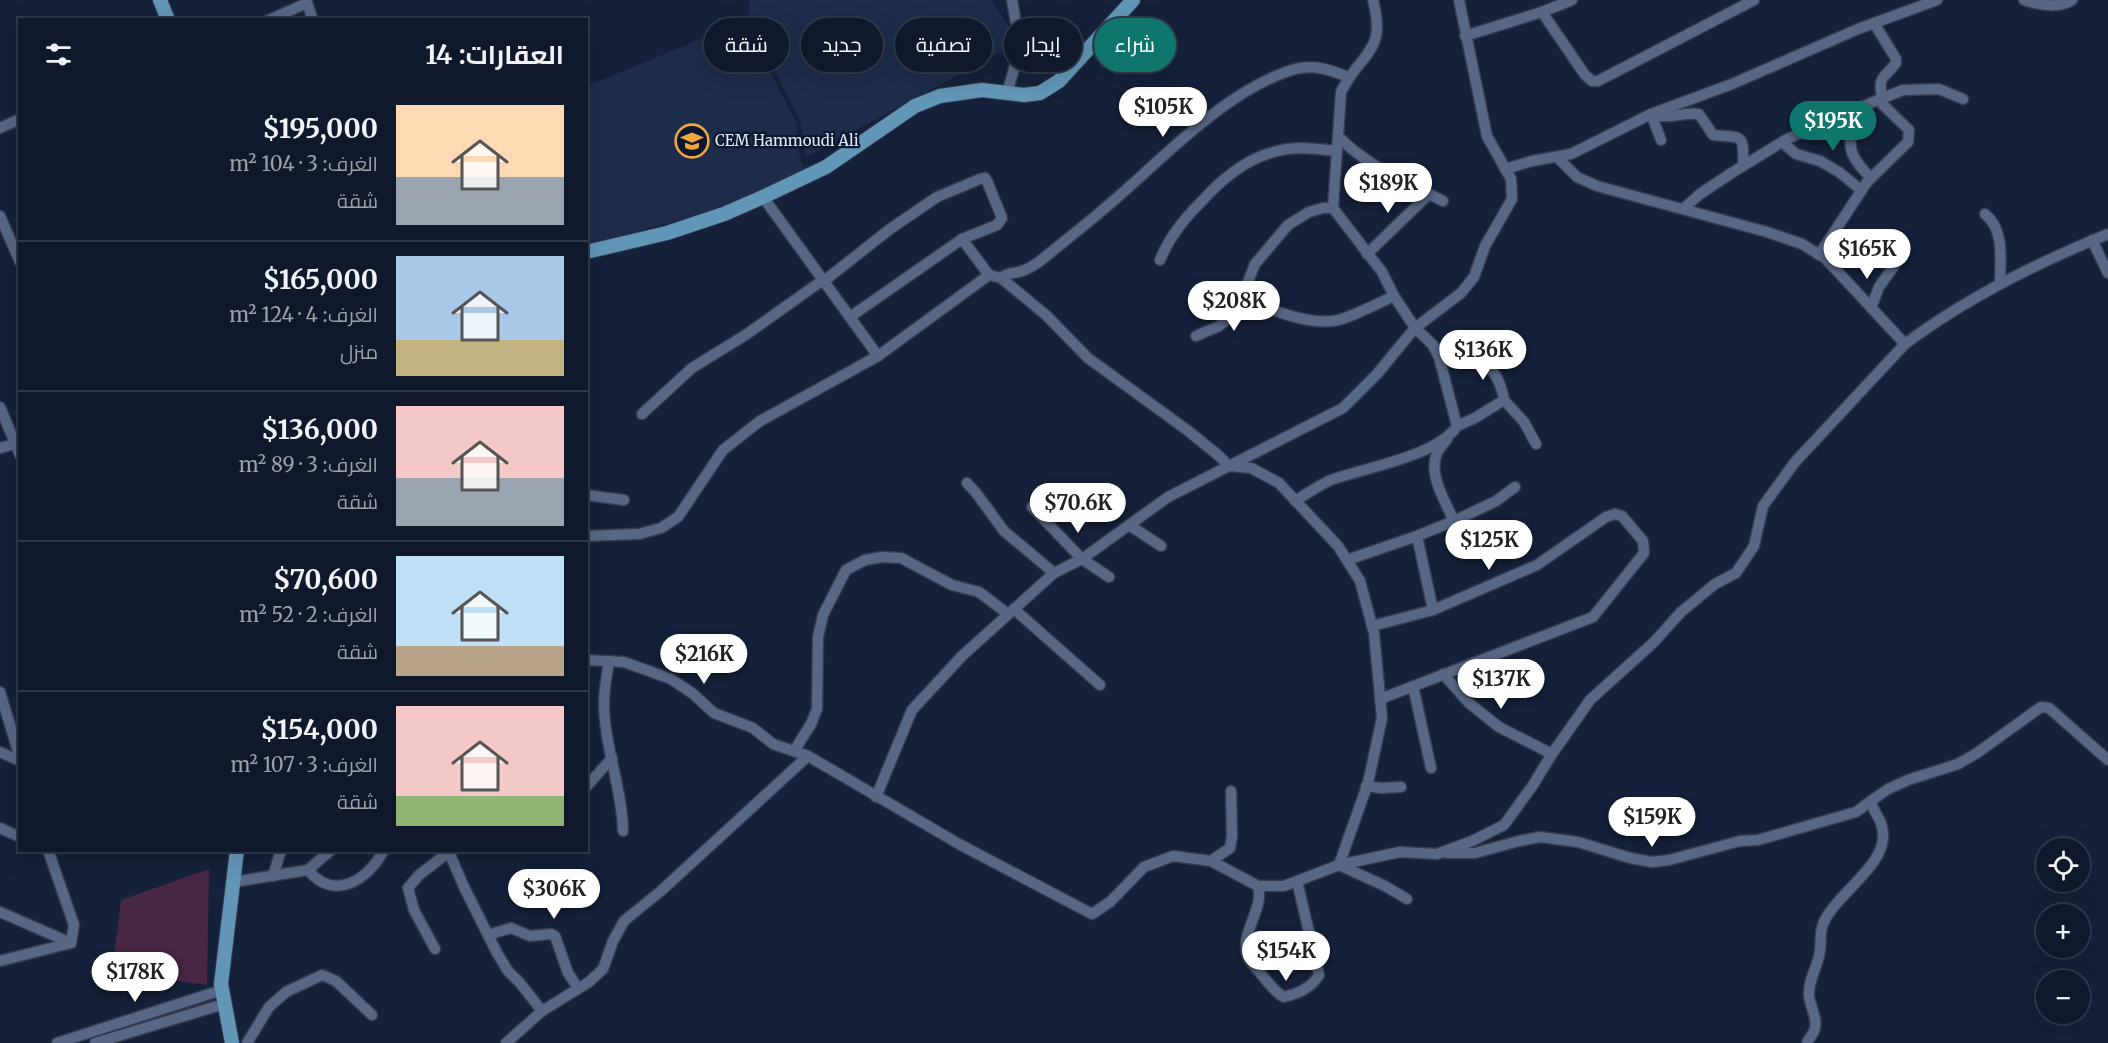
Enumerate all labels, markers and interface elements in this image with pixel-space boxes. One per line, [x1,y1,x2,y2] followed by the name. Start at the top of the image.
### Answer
[704,18,789,72] chip: شقة
[801,18,883,72] chip: جديد
[895,18,992,72] chip: تصفية
[1004,18,1082,72] chip: إيجار
[1094,18,1176,72] chip: شراء
[42,38,75,71] icon: filters
[425,38,564,71] text: العقارات: 14
[1121,87,1205,138] pin: $105K
[1133,94,1193,119] text: $105K
[1791,101,1875,152] pin: $195K
[1803,108,1863,133] text: $195K
[262,112,378,145] text: $195,000
[674,123,710,159] school or university icon: CEM Hammoudi Ali
[444,129,516,201] icon: home
[715,131,859,150] place label: CEM Hammoudi Ali
[229,151,378,176] text: الغرف: 3 · 104 m²
[1346,163,1430,214] pin: $189K
[1358,170,1418,195] text: $189K
[337,188,378,213] text: شقة
[1825,229,1909,280] pin: $165K
[1838,236,1896,261] text: $165K
[263,263,378,296] text: $165,000
[444,280,516,352] icon: home
[1192,281,1276,332] pin: $208K
[1202,288,1266,313] text: $208K
[229,302,378,327] text: الغرف: 4 · 124 m²
[1441,330,1525,381] pin: $136K
[1453,337,1513,362] text: $136K
[340,339,378,364] text: منزل
[261,413,378,446] text: $136,000
[444,430,516,502] icon: home
[239,452,378,477] text: الغرف: 3 · 89 m²
[1029,483,1127,534] pin: $70.6K
[337,489,378,514] text: شقة
[1044,490,1112,515] text: $70.6K
[1447,520,1531,571] pin: $125K
[1459,527,1519,552] text: $125K
[273,563,378,596] text: $70,600
[444,580,516,652] icon: home
[239,602,378,627] text: الغرف: 2 · 52 m²
[662,634,746,685] pin: $216K
[337,639,378,664] text: شقة
[674,641,734,666] text: $216K
[1459,659,1543,710] pin: $137K
[1472,666,1530,691] text: $137K
[261,713,378,746] text: $154,000
[444,730,516,802] icon: home
[230,752,378,777] text: الغرف: 3 · 107 m²
[337,789,378,814] text: شقة
[1610,797,1694,848] pin: $159K
[1622,804,1682,829] text: $159K
[2036,838,2090,1024] map controls
[2036,838,2090,892] button: locate
[512,869,596,920] pin: $306K
[522,876,586,901] text: $306K
[2036,904,2090,958] button: +
[1244,931,1328,982] pin: $154K
[1256,938,1316,963] text: $154K
[93,952,177,1003] pin: $178K
[106,959,164,984] text: $178K
[2036,970,2090,1024] button: −

